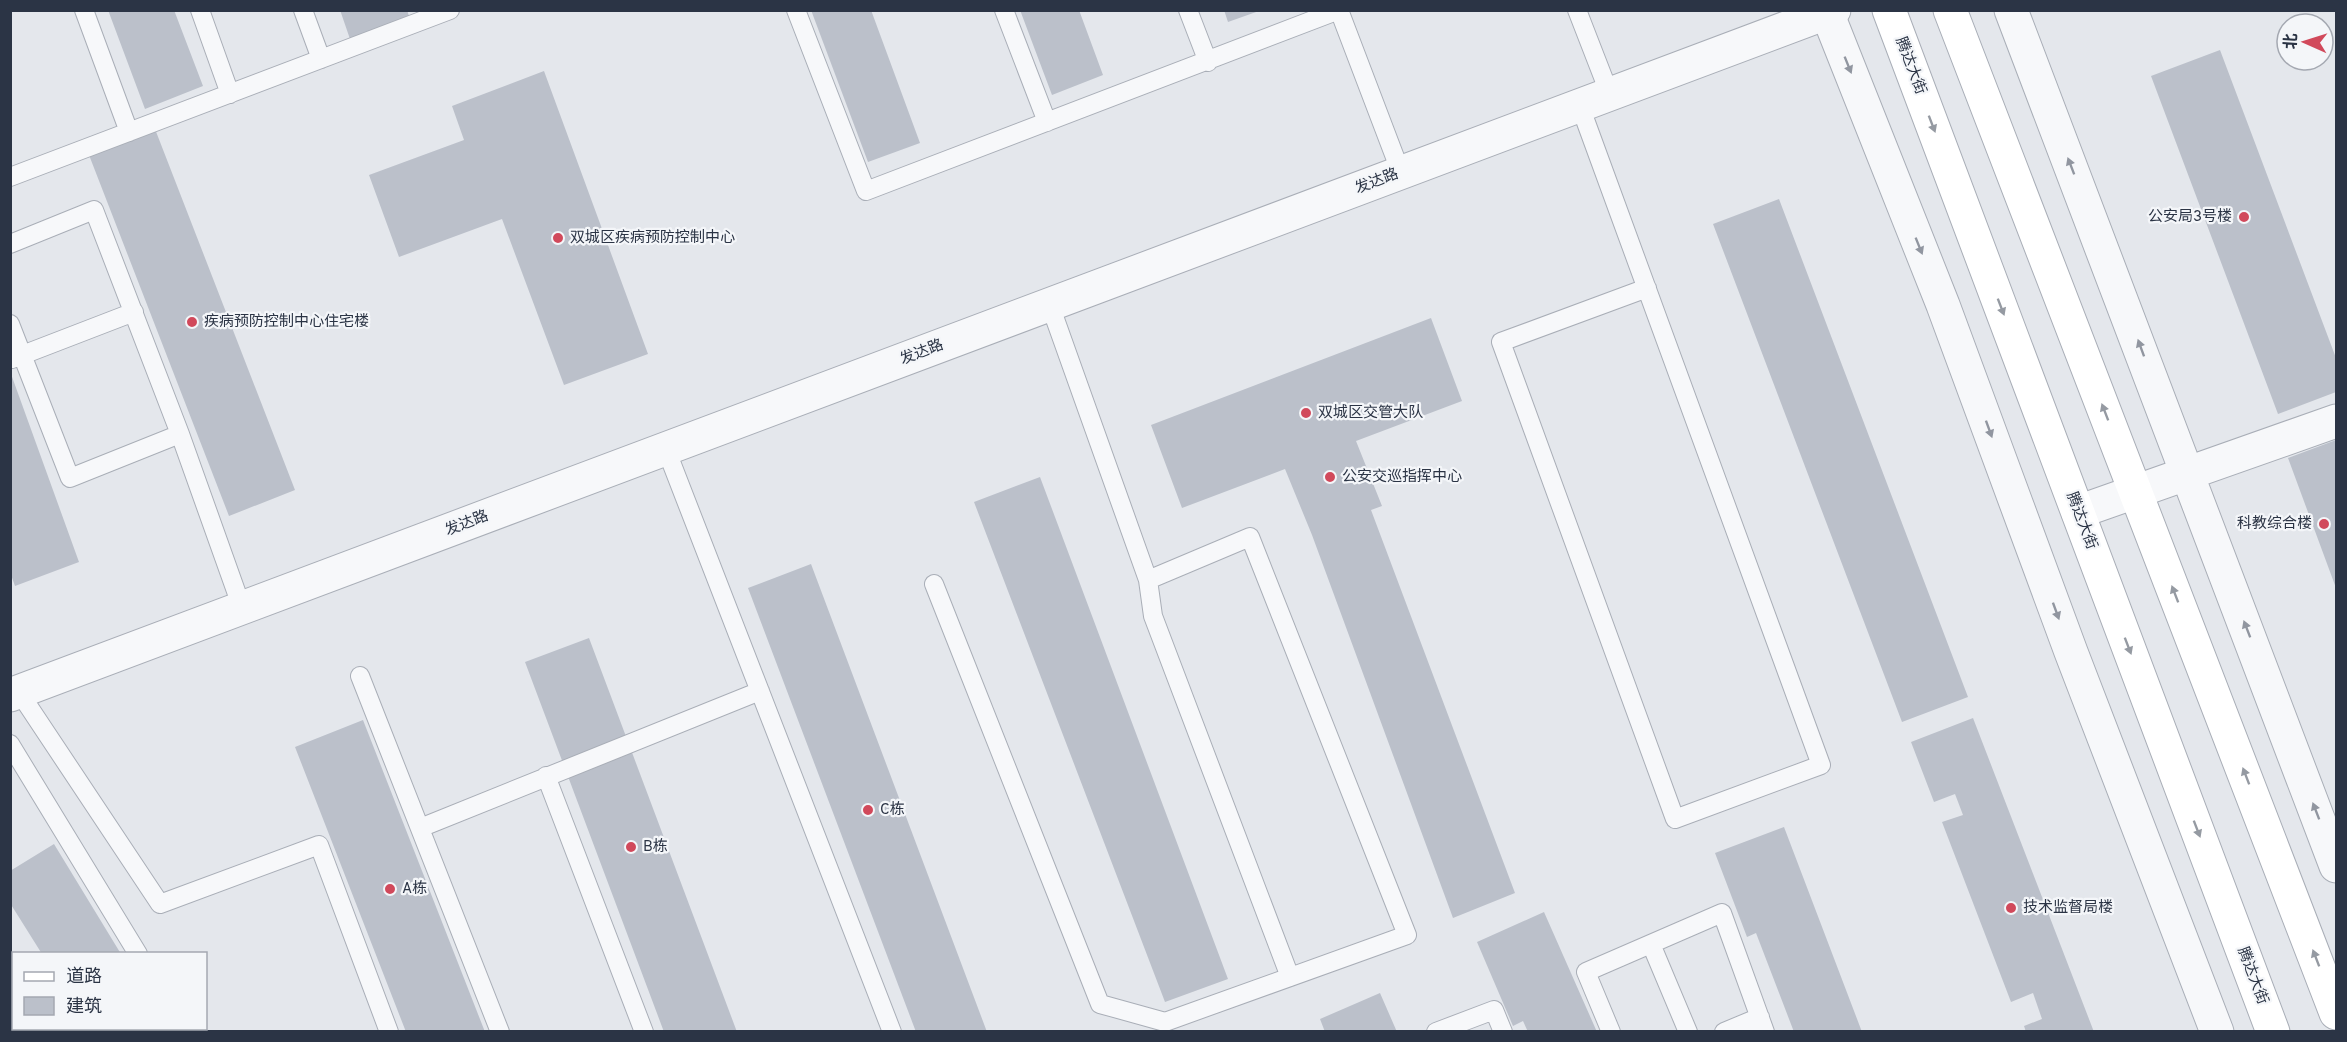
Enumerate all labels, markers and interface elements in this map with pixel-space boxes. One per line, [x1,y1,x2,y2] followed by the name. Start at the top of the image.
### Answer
[2275,12,2335,72] north arrow
[2282,33,2302,50] text: 北
[1890,35,1930,97] street label: 腾达大街
[1844,56,1853,74] one-way arrow
[1927,115,1937,133] one-way arrow
[2066,157,2075,175] one-way arrow
[1353,165,1401,199] street label: 发达路
[2148,208,2232,227] place label: 公安局3号楼
[2237,210,2251,224] marker: 公安局3号楼
[570,228,735,248] place label: 双城区疾病预防控制中心
[551,231,565,245] marker: 双城区疾病预防控制中心
[1915,238,1925,256] one-way arrow
[1996,298,2006,316] one-way arrow
[204,312,369,332] place label: 疾病预防控制中心住宅楼
[185,315,199,329] marker: 疾病预防控制中心住宅楼
[898,336,946,370] street label: 发达路
[2135,339,2145,357] one-way arrow
[2100,403,2109,421] one-way arrow
[1318,404,1423,423] place label: 双城区交管大队
[1299,406,1313,420] marker: 双城区交管大队
[1984,420,1994,438] one-way arrow
[1342,467,1462,487] place label: 公安交巡指挥中心
[1323,470,1337,484] marker: 公安交巡指挥中心
[2061,490,2101,552] street label: 腾达大街
[443,507,491,541] street label: 发达路
[2237,515,2312,534] place label: 科教综合楼
[2317,517,2331,531] marker: 科教综合楼
[2170,585,2180,603] one-way arrow
[2052,603,2062,621] one-way arrow
[2241,620,2251,638] one-way arrow
[2124,638,2134,656] one-way arrow
[2240,767,2250,785] one-way arrow
[880,800,905,820] place label: C栋
[2311,802,2320,820] one-way arrow
[861,803,875,817] marker: C栋
[2193,820,2202,838] one-way arrow
[643,837,668,857] place label: B栋
[624,840,638,854] marker: B栋
[402,879,427,899] place label: A栋
[383,882,397,896] marker: A栋
[2023,899,2113,918] place label: 技术监督局楼
[2004,901,2018,915] marker: 技术监督局楼
[2232,945,2272,1007] street label: 腾达大街
[2311,949,2320,967] one-way arrow
[12,952,207,1030] legend
[66,966,102,989] text: 道路
[66,996,102,1019] text: 建筑

